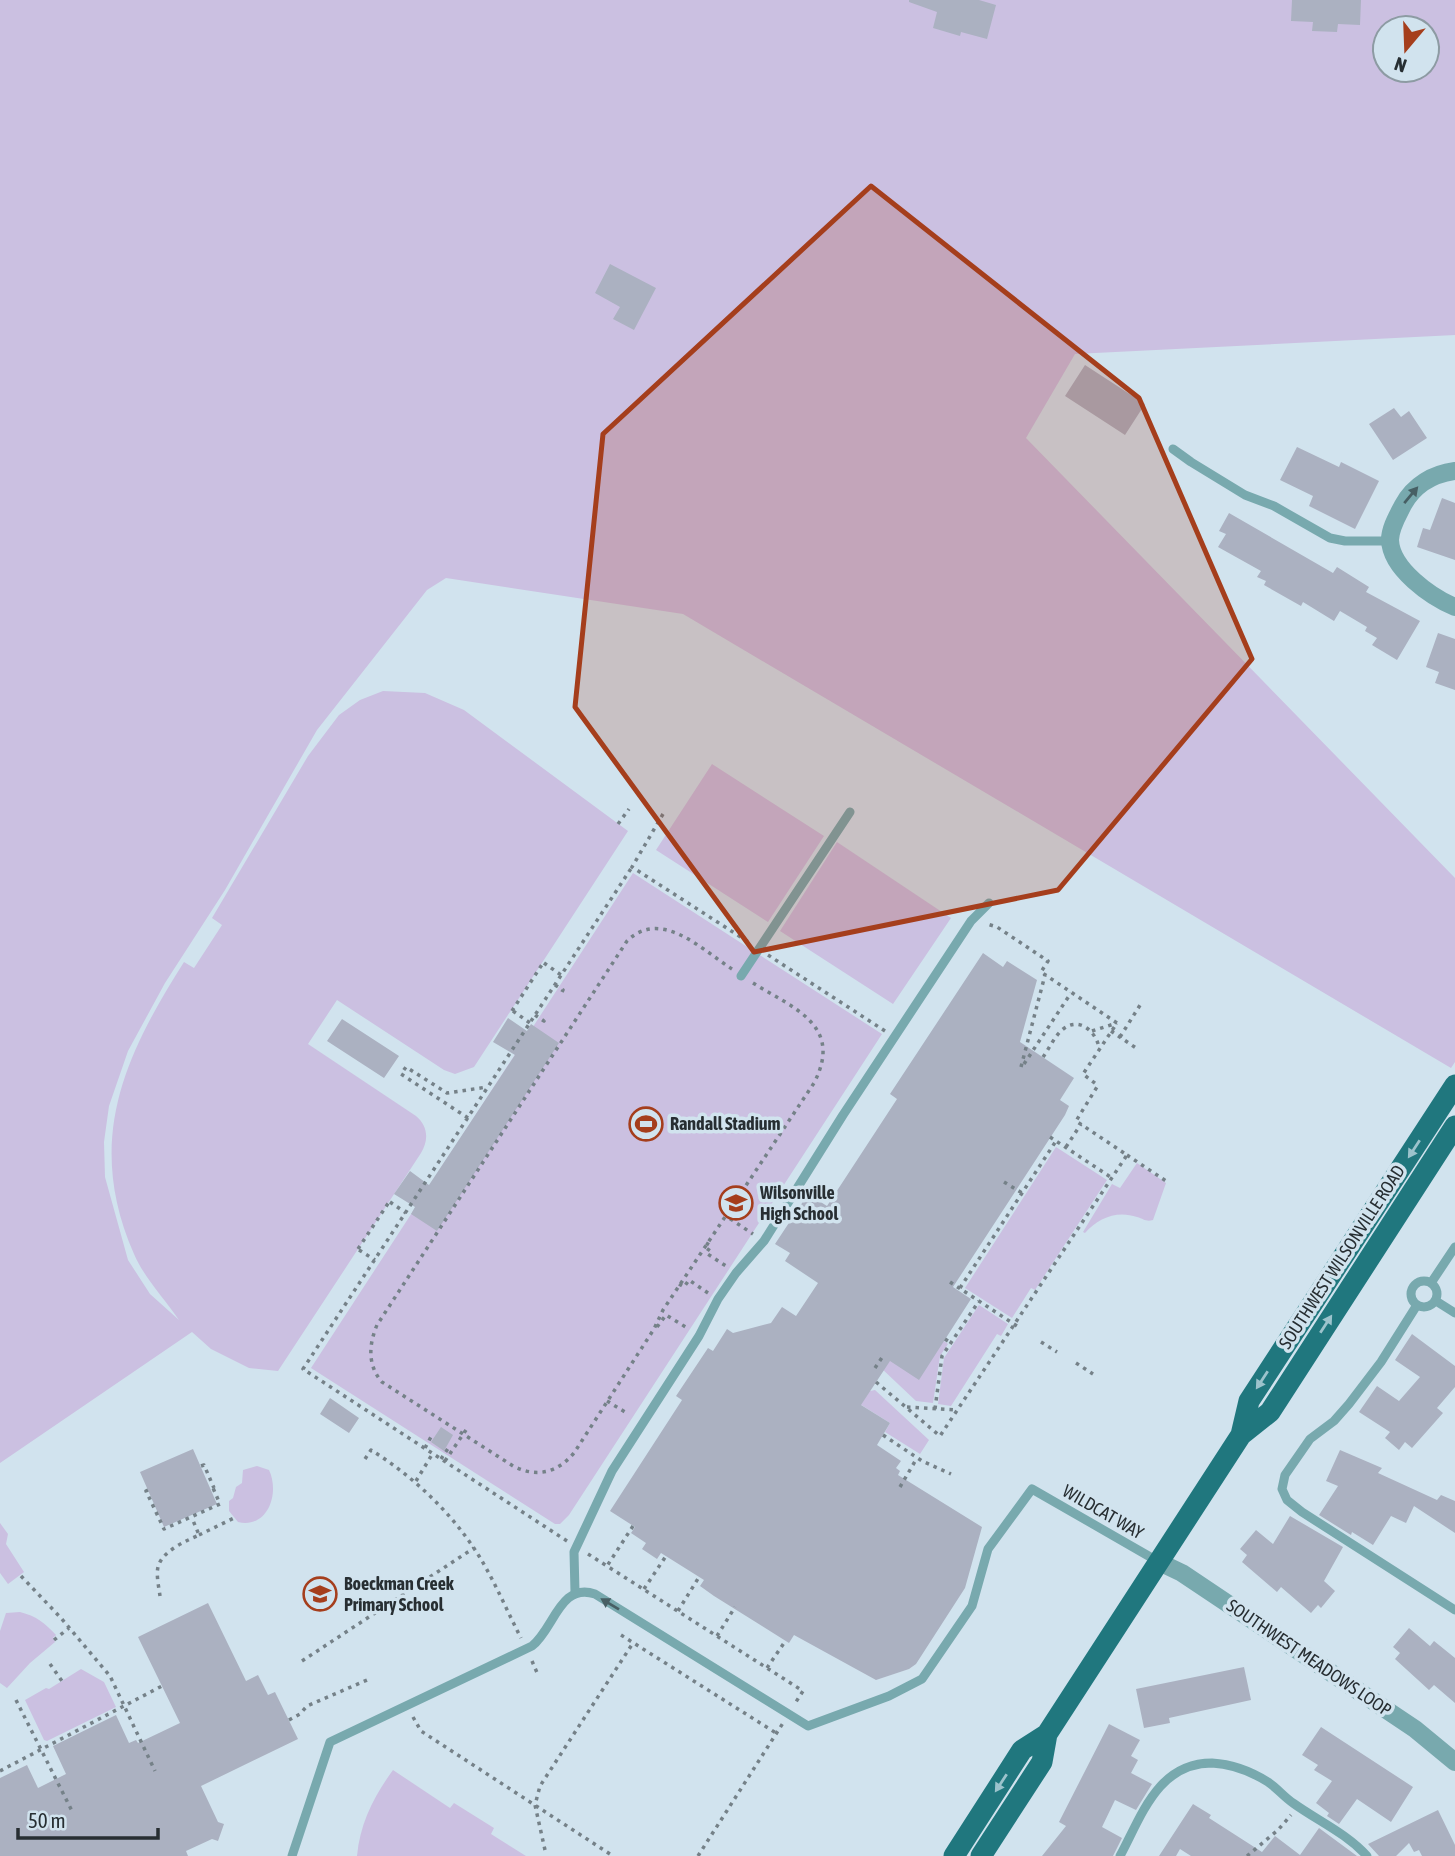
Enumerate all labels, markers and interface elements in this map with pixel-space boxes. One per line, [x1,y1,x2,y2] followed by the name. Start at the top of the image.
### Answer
[1371,14,1441,84] north arrow
[1392,53,1409,77] text: N
[1404,486,1419,504] one-way arrow
[627,1105,665,1143] sports icon: Randall Stadium
[670,1113,780,1134] place label: Randall Stadium
[1407,1139,1420,1159] one-way arrow
[1274,1161,1409,1352] street label: SOUTHWEST WILSONVILLE ROAD
[759,1182,838,1224] place label: Wilsonville High School
[717,1184,755,1222] school or university icon: Wilsonville High School
[1320,1314,1333,1333] one-way arrow
[1256,1371,1269,1390] one-way arrow
[1059,1480,1147,1543] street label: WILDCAT WAY
[344,1573,455,1615] place label: Boeckman Creek Primary School
[301,1575,339,1613] school or university icon: Boeckman Creek Primary School
[1223,1595,1396,1721] street label: SOUTHWEST MEADOWS LOOP
[601,1597,620,1610] one-way arrow
[995,1773,1008,1793] one-way arrow
[18,1797,158,1841] scale bar
[28,1808,66,1832] text: 50 m

